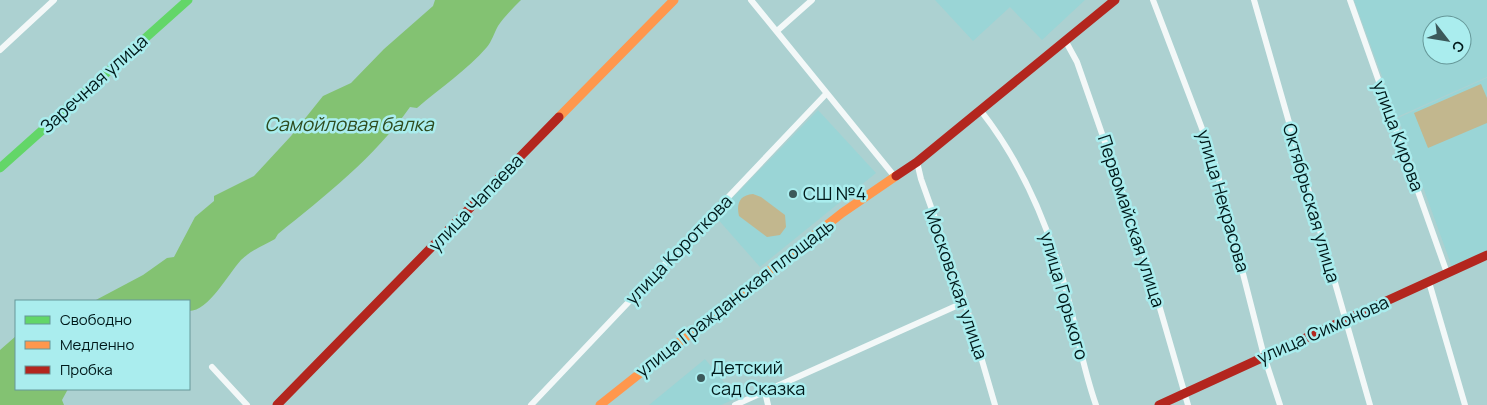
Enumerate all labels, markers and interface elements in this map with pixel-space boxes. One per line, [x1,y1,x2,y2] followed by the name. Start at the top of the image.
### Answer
[1422,15,1472,65] north arrow
[34,29,152,138] street label: Заречная улица
[1448,38,1469,56] text: С
[1368,77,1430,194] street label: улица Кирова
[264,111,435,137] water label: Самойловая балка
[1278,120,1346,285] street label: Октябрьская улица
[1192,127,1256,275] street label: улица Некрасова
[1093,131,1171,310] street label: Первомайская улица
[423,148,528,256] street label: улица Чапаева
[803,181,866,205] place label: СШ №4
[787,188,799,200] marker: СШ №4
[620,189,737,310] street label: улица Короткова
[920,205,994,362] street label: Московская улица
[630,212,838,382] street label: улица Гражданская площадь
[1035,229,1095,362] street label: улица Горького
[1253,289,1392,369] street label: улица Симонова
[15,300,190,390] legend
[60,309,132,330] text: Свободно
[60,334,134,355] text: Медленно
[711,355,805,400] place label: Детский сад Сказка
[60,359,113,380] text: Пробка
[695,372,707,384] marker: Детский сад Сказка

